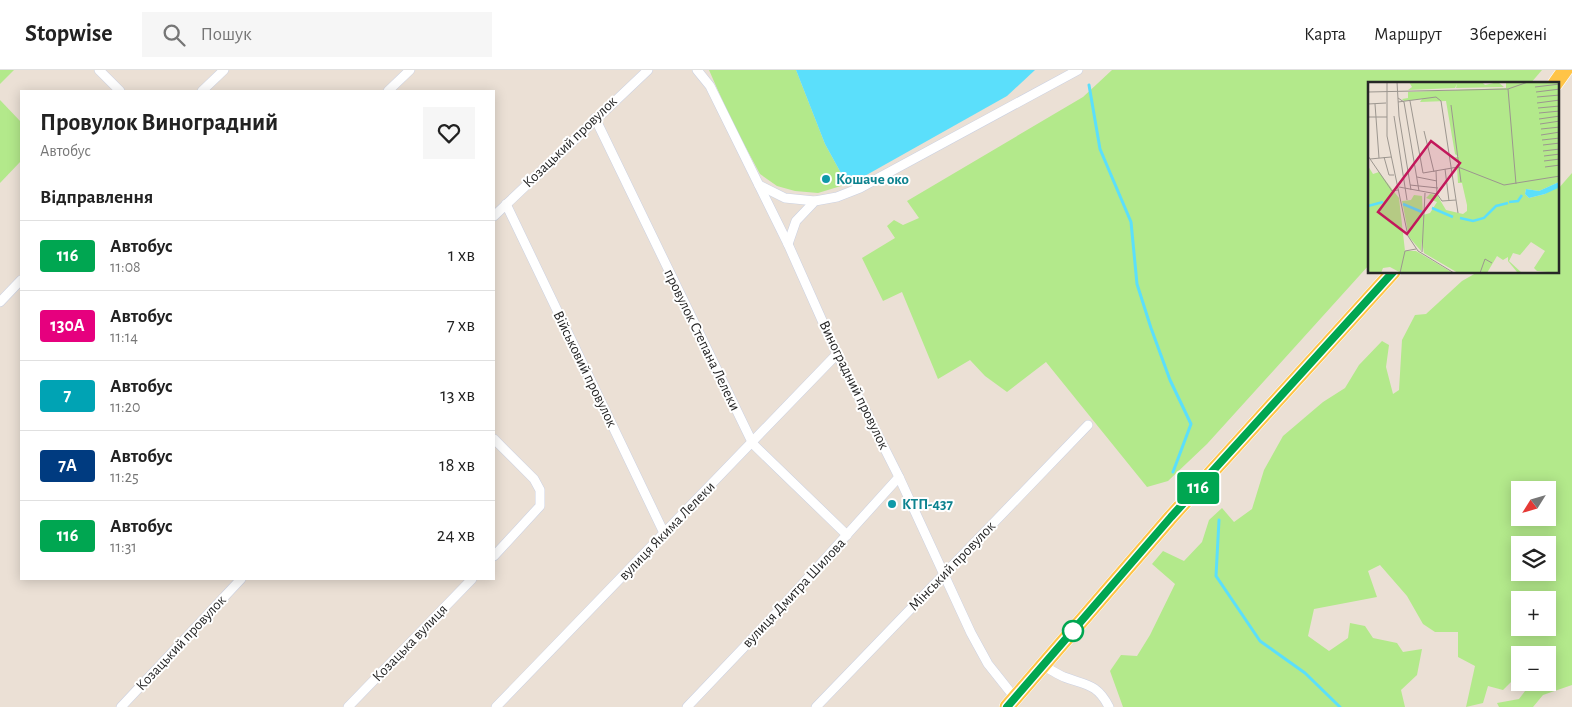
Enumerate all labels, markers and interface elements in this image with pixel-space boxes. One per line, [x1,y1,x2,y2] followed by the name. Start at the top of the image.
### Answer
[142,12,492,57] search box
[160,21,188,49] icon: search
[25,22,112,46] text: Stopwise
[200,25,252,44] text: Пошук
[1304,26,1346,44] text: Карта
[1374,26,1442,44] text: Маршрут
[1470,26,1547,44] text: Збережені
[1368,82,1560,274] inset map
[520,93,620,191] street label: Козацький провулок
[423,107,475,159] button: heart
[40,111,278,135] text: Провулок Виноградний
[40,143,91,159] text: Автобус
[836,172,909,187] place label: Кошаче око
[820,173,832,185] marker: Кошаче око
[40,188,153,207] text: Відправлення
[110,237,173,256] text: Автобус
[448,246,475,265] text: 1 хв
[57,247,78,265] text: 116
[110,259,141,275] text: 11:08
[661,267,743,413] street label: провулок Степана Лелеки
[110,307,173,326] text: Автобус
[550,309,620,430] street label: Військовий провулок
[447,316,475,335] text: 7 хв
[50,317,85,335] text: 130А
[816,318,892,452] street label: Виноградний провулок
[110,329,138,345] text: 11:14
[110,377,173,396] text: Автобус
[440,386,475,405] text: 13 хв
[64,387,71,405] text: 7
[110,399,140,415] text: 11:20
[110,447,173,466] text: Автобус
[439,456,475,475] text: 18 хв
[58,457,77,475] text: 7А
[110,469,139,485] text: 11:25
[1169,472,1227,504] line badge: 116
[616,479,718,583] street label: вулиця Якима Лелеки
[1187,479,1209,497] text: 116
[1511,481,1556,526] north arrow
[1511,481,1556,691] map controls
[902,497,953,512] place label: КТП-437
[886,498,898,510] marker: КТП-437
[110,517,173,536] text: Автобус
[906,518,998,613] street label: Мінський провулок
[437,526,475,545] text: 24 хв
[57,527,78,545] text: 116
[740,535,849,651] street label: вулиця Дмитра Шилова
[1511,536,1556,581] button: layers
[110,539,137,555] text: 11:31
[1511,591,1556,636] button: +
[133,592,229,694] street label: Козацький провулок
[370,601,450,685] street label: Козацька вулиця
[1062,620,1084,642] unlabelled marker
[1511,646,1556,691] button: −

